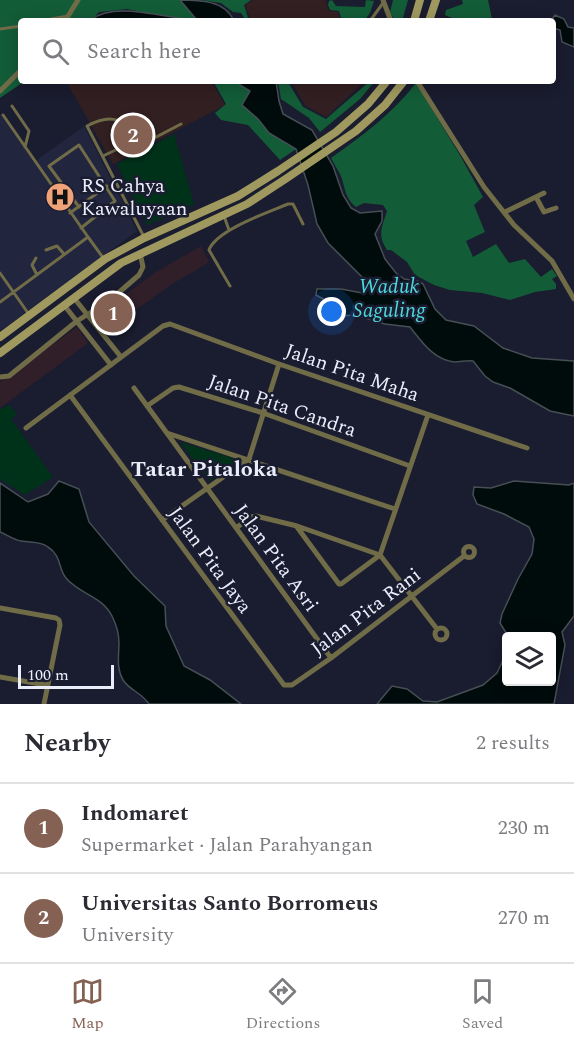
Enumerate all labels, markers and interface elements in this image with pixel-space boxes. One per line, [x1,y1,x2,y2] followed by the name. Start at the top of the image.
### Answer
[18,18,556,84] search box
[39,35,72,68] icon: search
[87,35,201,68] text: Search here
[114,112,152,158] pin: 2
[81,171,187,224] place label: RS Cahya Kawaluyaan
[44,181,76,213] hospital icon: RS Cahya Kawaluyaan
[353,271,426,327] water label: Waduk Saguling
[94,290,132,336] pin: 1
[317,297,346,326] your location
[281,336,423,410] street label: Jalan Pita Maha
[204,367,360,446] street label: Jalan Pita Candra
[131,453,278,486] district label: Tatar Pitaloka
[226,498,326,618] street label: Jalan Pita Asri
[161,500,259,620] street label: Jalan Pita Jaya
[305,561,427,663] street label: Jalan Pita Rani
[502,632,556,686] map controls
[502,632,556,686] button: layers
[18,662,114,690] scale bar
[27,663,69,687] text: 100 m
[24,723,110,763] text: Nearby
[476,728,550,758] text: 2 results
[81,797,188,830] text: Indomaret
[38,813,49,843] text: 1
[498,813,550,843] text: 230 m
[81,830,373,860] text: Supermarket · Jalan Parahyangan
[81,887,378,920] text: Universitas Santo Borromeus
[38,903,49,933] text: 2
[498,903,550,933] text: 270 m
[81,920,173,950] text: University
[71,975,104,1035] tab: Map
[246,975,320,1035] tab: Directions
[462,975,503,1035] tab: Saved

